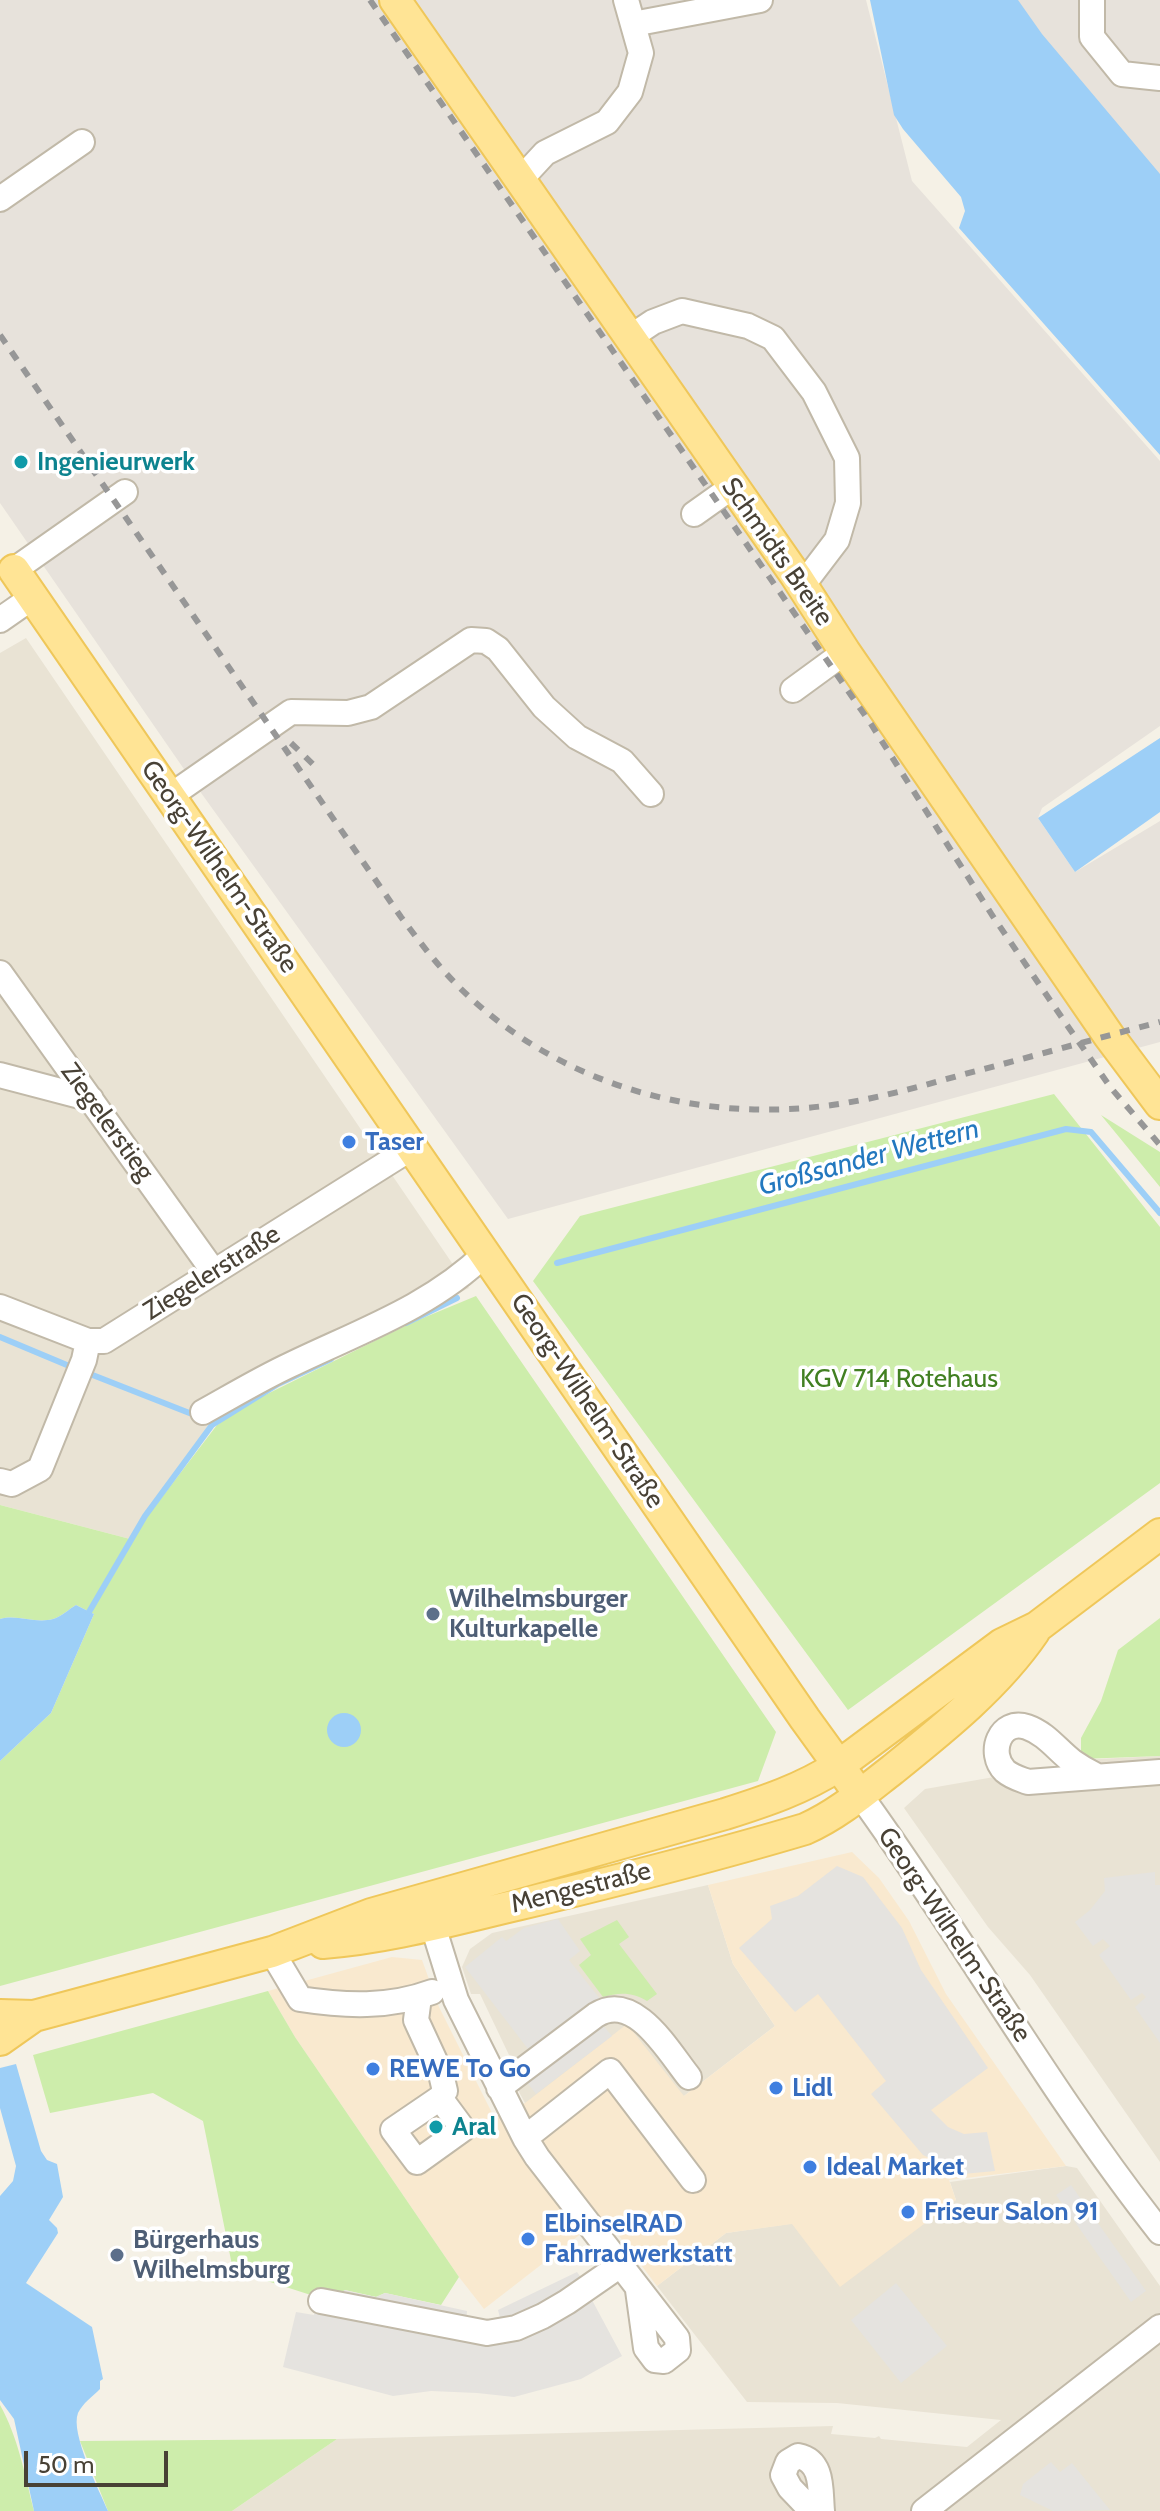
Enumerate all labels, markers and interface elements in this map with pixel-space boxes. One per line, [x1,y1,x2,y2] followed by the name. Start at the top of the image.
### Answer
[37,446,195,478] place label: Ingenieurwerk
[12,453,30,471] marker: Ingenieurwerk
[715,472,839,632] street label: Schmidts Breite
[134,755,304,979] street label: Georg-Wilhelm-Straße
[54,1057,160,1187] street label: Ziegelerstieg
[755,1112,983,1204] water label: Großsander Wettern
[365,1126,424,1158] place label: Taser
[340,1133,358,1151] marker: Taser
[138,1219,286,1327] street label: Ziegelerstraße
[504,1288,670,1514] street label: Georg-Wilhelm-Straße
[800,1363,998,1395] park label: KGV 714 Rotehaus
[449,1583,628,1644] place label: Wilhelmsburger Kulturkapelle
[424,1605,442,1623] marker: Wilhelmsburger Kulturkapelle
[871,1822,1037,2048] street label: Georg-Wilhelm-Straße
[508,1856,654,1920] street label: Mengestraße
[389,2053,531,2085] place label: REWE To Go
[364,2060,382,2078] marker: REWE To Go
[792,2072,833,2104] place label: Lidl
[767,2079,785,2097] marker: Lidl
[452,2111,496,2143] place label: Aral
[427,2118,445,2136] marker: Aral
[826,2151,964,2183] place label: Ideal Market
[801,2158,819,2176] marker: Ideal Market
[924,2196,1099,2228] place label: Friseur Salon 91
[899,2203,917,2221] marker: Friseur Salon 91
[544,2208,733,2270] place label: ElbinselRAD Fahrradwerkstatt
[133,2224,290,2286] place label: Bürgerhaus Wilhelmsburg
[519,2230,537,2248] marker: ElbinselRAD Fahrradwerkstatt
[108,2246,126,2264] marker: Bürgerhaus Wilhelmsburg
[28,2435,172,2485] scale bar
[38,2450,94,2479] text: 50 m

